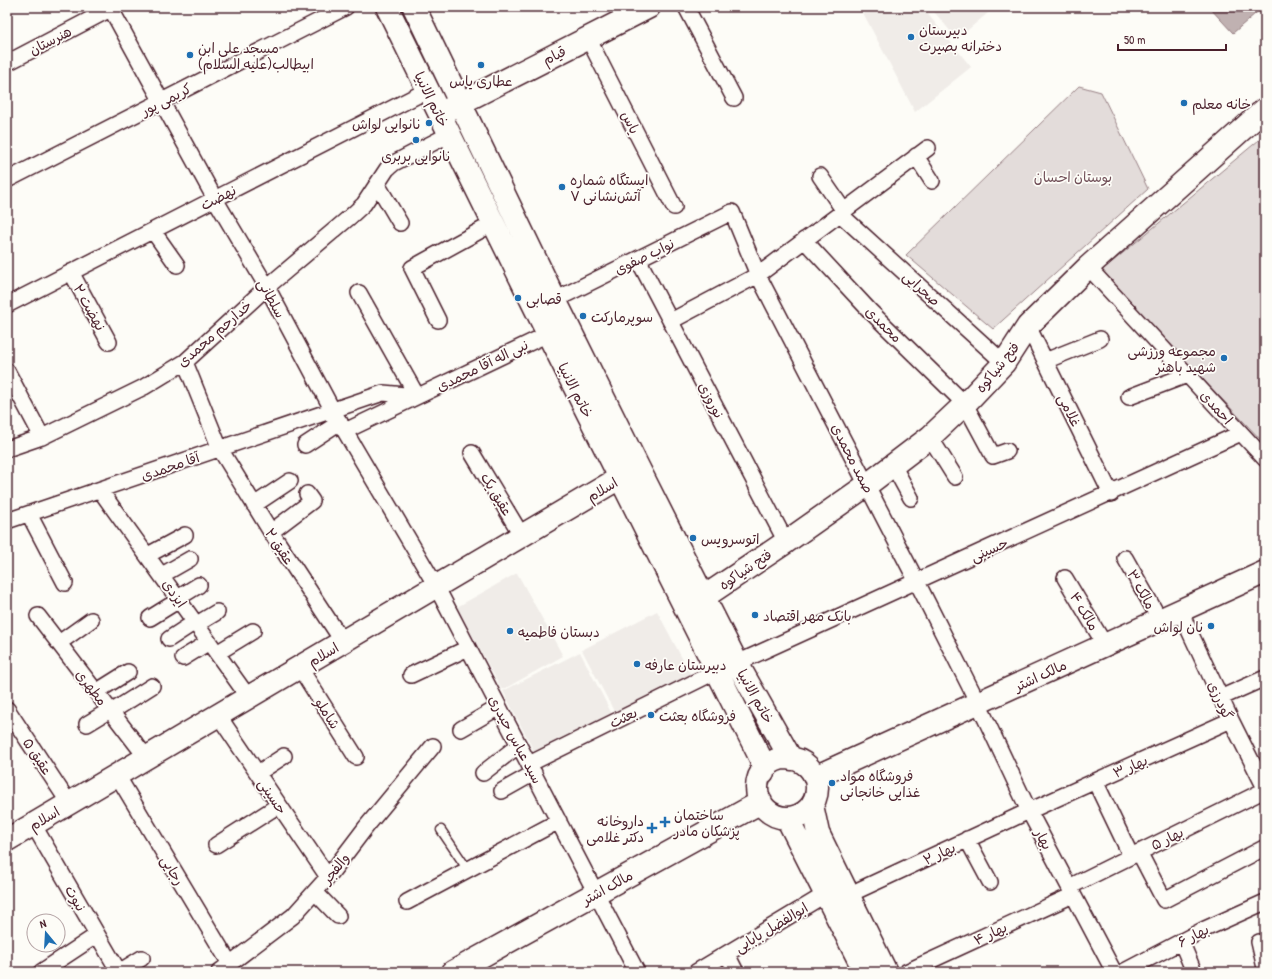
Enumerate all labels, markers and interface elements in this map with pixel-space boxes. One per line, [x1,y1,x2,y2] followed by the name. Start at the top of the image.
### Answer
[919,20,1002,55] place label: دبیرستان دخترانه بصیرت
[25,21,75,59] street label: هنرستان
[1118,26,1226,52] scale bar
[1124,31,1145,48] text: 50 m
[906,32,916,42] marker: دبیرستان دخترانه بصیرت
[198,38,314,75] place label: مسجد علی ابن ابیطالب(علیه السلام)
[539,41,570,71] street label: قیام
[185,50,195,60] marker: مسجد علی ابن ابیطالب(علیه السلام)
[476,60,486,70] marker: عطاری یاس
[409,68,454,131] street label: خاتم الانبیا
[449,71,513,90] place label: عطاری یاس
[137,78,195,121] street label: کریمی پور
[1192,94,1251,115] place label: خانه معلم
[1179,98,1189,108] marker: خانه معلم
[617,107,645,137] street label: یاس
[352,114,421,134] place label: نانوایی لواش
[424,118,434,128] marker: نانوایی لواش
[411,135,421,145] marker: نانوایی بربری
[381,146,451,165] place label: نانوایی بربری
[1034,167,1112,186] park label: بوستان احسان
[570,170,648,205] place label: ایستگاه شماره ۷ آتش‌نشانی
[197,180,239,214] street label: نهضت
[557,182,567,192] marker: ایستگاه شماره ۷ آتش‌نشانی
[611,233,677,279] street label: نواب صفوی
[899,266,945,310] street label: صحرایی
[253,275,291,321] street label: سلطانی
[69,280,111,334] street label: نهضت ۲
[526,289,562,308] place label: قصابی
[513,293,523,303] marker: قصابی
[173,295,257,372] street label: خدارحم محمدی
[862,302,906,346] street label: محمدی
[591,307,653,327] place label: سوپرمارکت
[578,311,588,321] marker: سوپرمارکت
[433,335,531,395] street label: نبی اله آقا محمدی
[971,338,1024,397] street label: فتح شیاکوه
[1127,341,1216,376] place label: مجموعه ورزشی شهید باهنر
[1219,353,1229,363] marker: مجموعه ورزشی شهید باهنر
[552,359,598,422] street label: خاتم الانبیا
[694,378,730,422] street label: نوروزی
[1197,386,1237,428] street label: احمدی
[1054,391,1086,429] street label: غلامی
[827,420,879,496] street label: صمد محمدی
[138,447,202,485] street label: آقا محمدی
[477,469,517,519] street label: عقیق یک
[583,472,622,507] street label: اسلام
[261,524,299,568] street label: عقیق ۲
[701,529,760,549] place label: اتوسرویس
[967,532,1011,566] street label: حسینی
[688,533,698,543] marker: اتوسرویس
[715,544,776,595] street label: فتح شیاکوه
[1123,566,1161,612] street label: مالک ۳
[158,575,192,611] street label: ایزدی
[1066,588,1104,634] street label: مالک ۴
[763,606,852,625] place label: بانک مهر اقتصاد
[750,610,760,620] marker: بانک مهر اقتصاد
[1154,617,1203,637] place label: نان لواش
[1206,621,1216,631] marker: نان لواش
[518,622,600,641] place label: دبستان فاطمیه
[505,626,515,636] marker: دبستان فاطمیه
[304,637,343,672] street label: اسلام
[645,655,726,674] place label: دبیرستان عارفه
[1010,655,1069,696] street label: مالک اشتر
[632,659,642,669] marker: دبیرستان عارفه
[72,665,112,709] street label: مطهری
[732,665,779,728] street label: خاتم الانبیا
[1204,678,1238,722] street label: گودرزی
[485,691,547,787] street label: سید عباس حیدری
[310,693,345,733] street label: شاملو
[606,702,640,732] street label: بعثت
[659,706,736,725] place label: فروشگاه بعثت
[646,710,656,720] marker: فروشگاه بعثت
[19,734,57,778] street label: عقیق ۵
[1110,750,1150,782] street label: بهار ۳
[840,766,920,801] place label: فروشگاه مواد غذایی خانجانی
[254,774,292,818] street label: حسینی
[827,778,837,788] marker: فروشگاه مواد غذایی خانجانی
[25,801,64,836] street label: اسلام
[673,805,740,841] place label: ساختمان پزشکان مادر
[586,811,644,846] place label: داروخانه دکتر غلامی
[659,816,671,828] marker: ساختمان پزشکان مادر
[1147,822,1187,854] street label: بهار ۵
[647,823,657,833] marker: داروخانه دکتر غلامی
[1030,824,1057,853] street label: بهار
[920,837,958,869] street label: بهار ۲
[316,849,353,888] street label: والفجر
[157,852,189,888] street label: رجایی
[577,865,636,909] street label: مالک اشتر
[61,882,91,914] street label: نبوت
[731,898,811,956] street label: ابوالفضل بابایی
[26,913,66,953] north arrow
[38,916,48,931] text: N
[970,917,1010,949] street label: بهار ۴
[1174,919,1212,951] street label: بهار ۶

